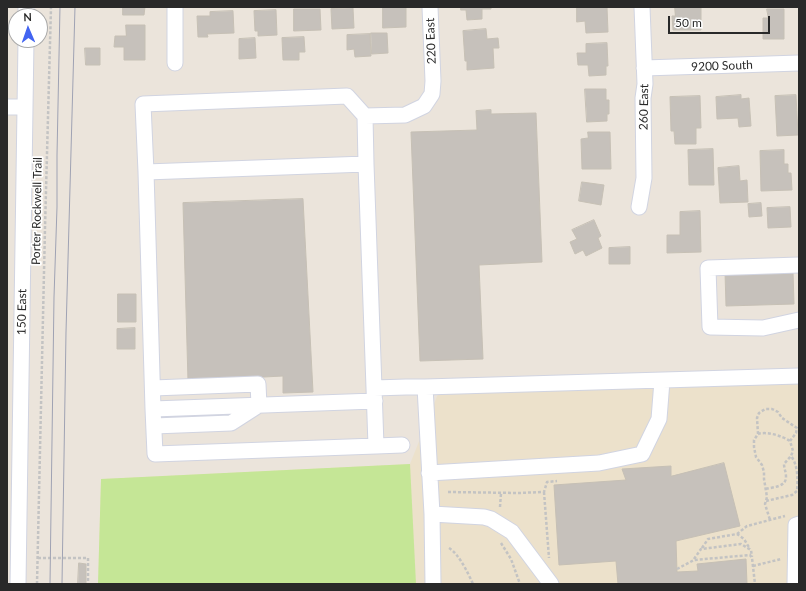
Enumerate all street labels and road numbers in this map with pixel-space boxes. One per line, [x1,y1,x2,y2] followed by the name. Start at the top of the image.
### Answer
[423,18,439,64] street label: 220 East
[691,58,753,74] street label: 9200 South
[636,84,652,130] street label: 260 East
[29,157,45,265] street label: Porter Rockwell Trail
[14,289,30,335] street label: 150 East

